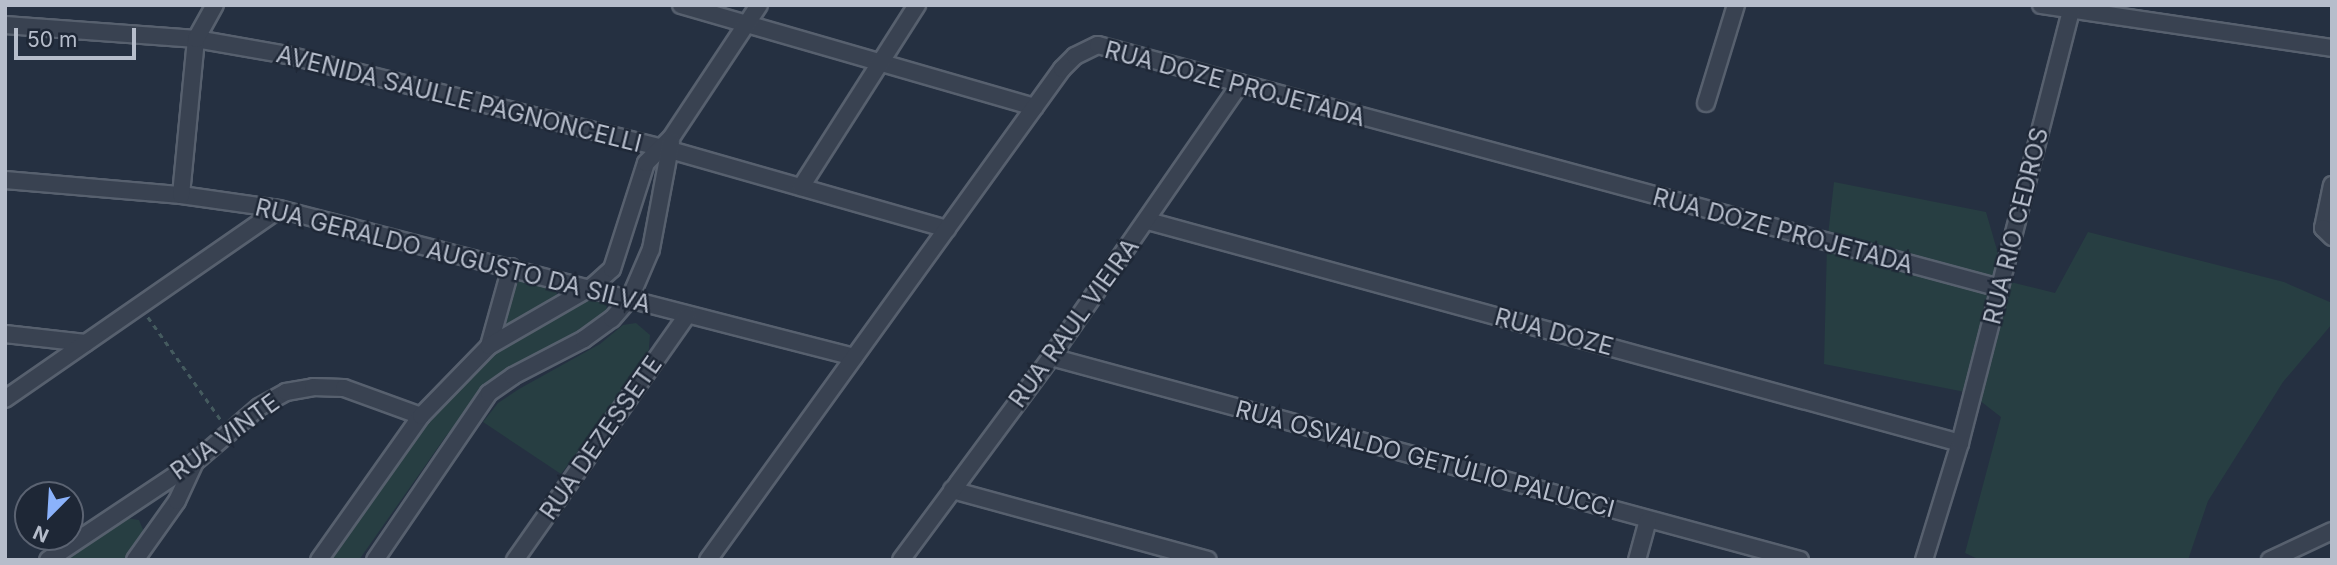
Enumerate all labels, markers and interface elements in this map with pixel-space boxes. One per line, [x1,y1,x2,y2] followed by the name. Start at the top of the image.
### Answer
[18,14,140,58] scale bar
[27,27,77,52] text: 50 m
[1102,35,1368,133] street label: RUA DOZE PROJETADA
[274,40,644,158] street label: AVENIDA SAULLE PAGNONCELLI
[1978,125,2054,327] street label: RUA RIO CEDROS
[1650,182,1916,280] street label: RUA DOZE PROJETADA
[252,193,654,319] street label: RUA GERALDO AUGUSTO DA SILVA
[1003,233,1145,413] street label: RUA RAUL VIEIRA
[1492,302,1616,362] street label: RUA DOZE
[534,351,668,525] street label: RUA DEZESSETE
[165,388,285,486] street label: RUA VINTE
[1232,394,1618,524] street label: RUA OSVALDO GETÚLIO PALUCCI
[14,481,84,551] north arrow
[30,520,52,547] text: N

